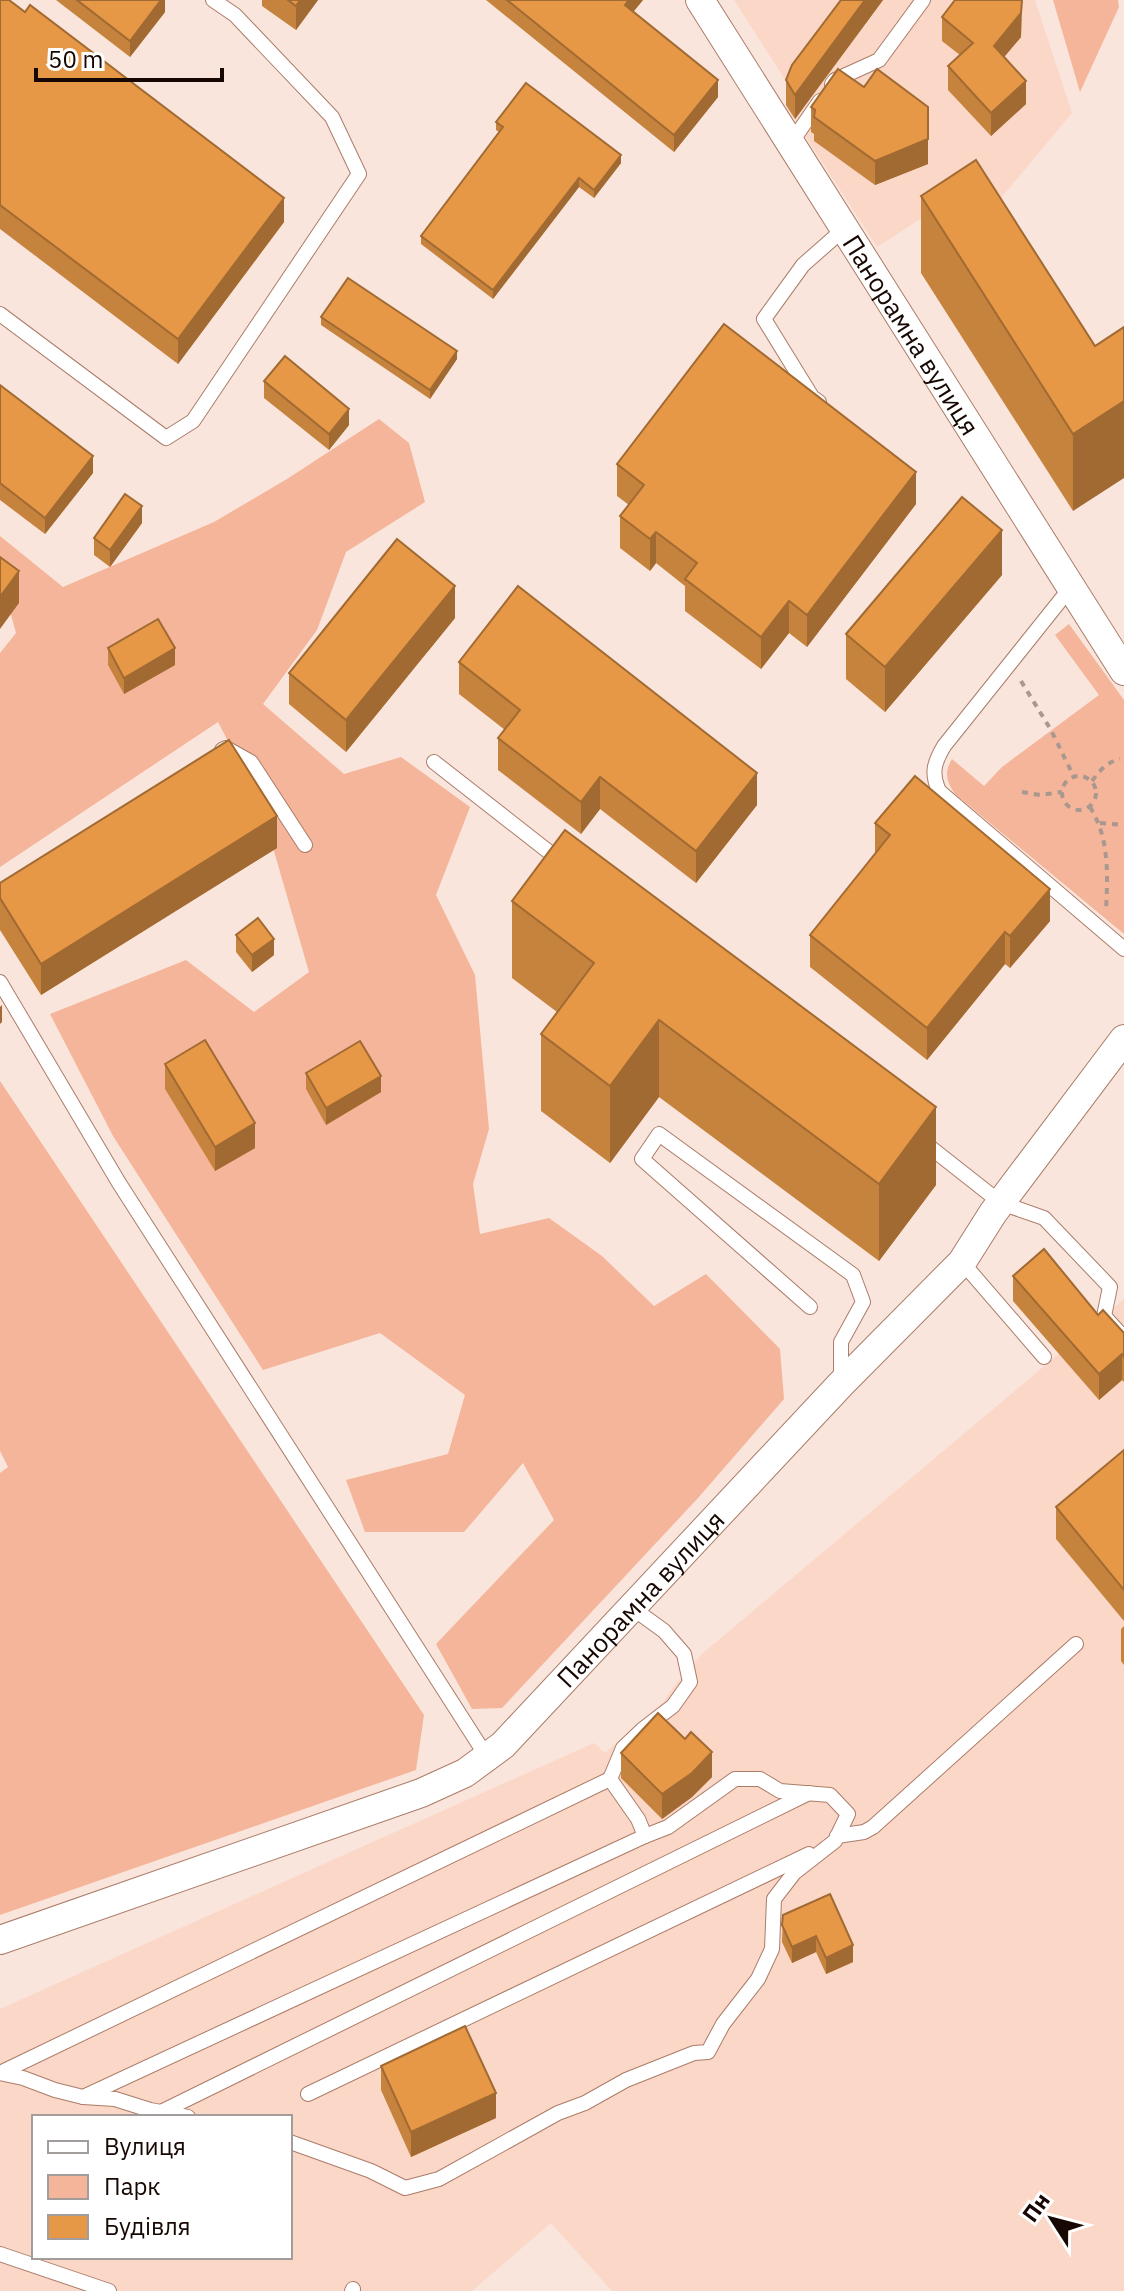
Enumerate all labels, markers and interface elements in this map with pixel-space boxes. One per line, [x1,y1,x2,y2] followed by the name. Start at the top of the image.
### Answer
[36,32,222,82] scale bar
[48,43,103,75] text: 50 m
[836,228,988,441] street label: Панорамна вулиця
[549,1503,731,1694] street label: Панорамна вулиця
[32,2115,292,2259] legend
[104,2130,186,2162] text: Вулиця
[104,2170,161,2202] text: Парк
[1012,2179,1092,2259] north arrow
[1015,2187,1056,2227] text: Пн
[104,2210,191,2242] text: Будівля

